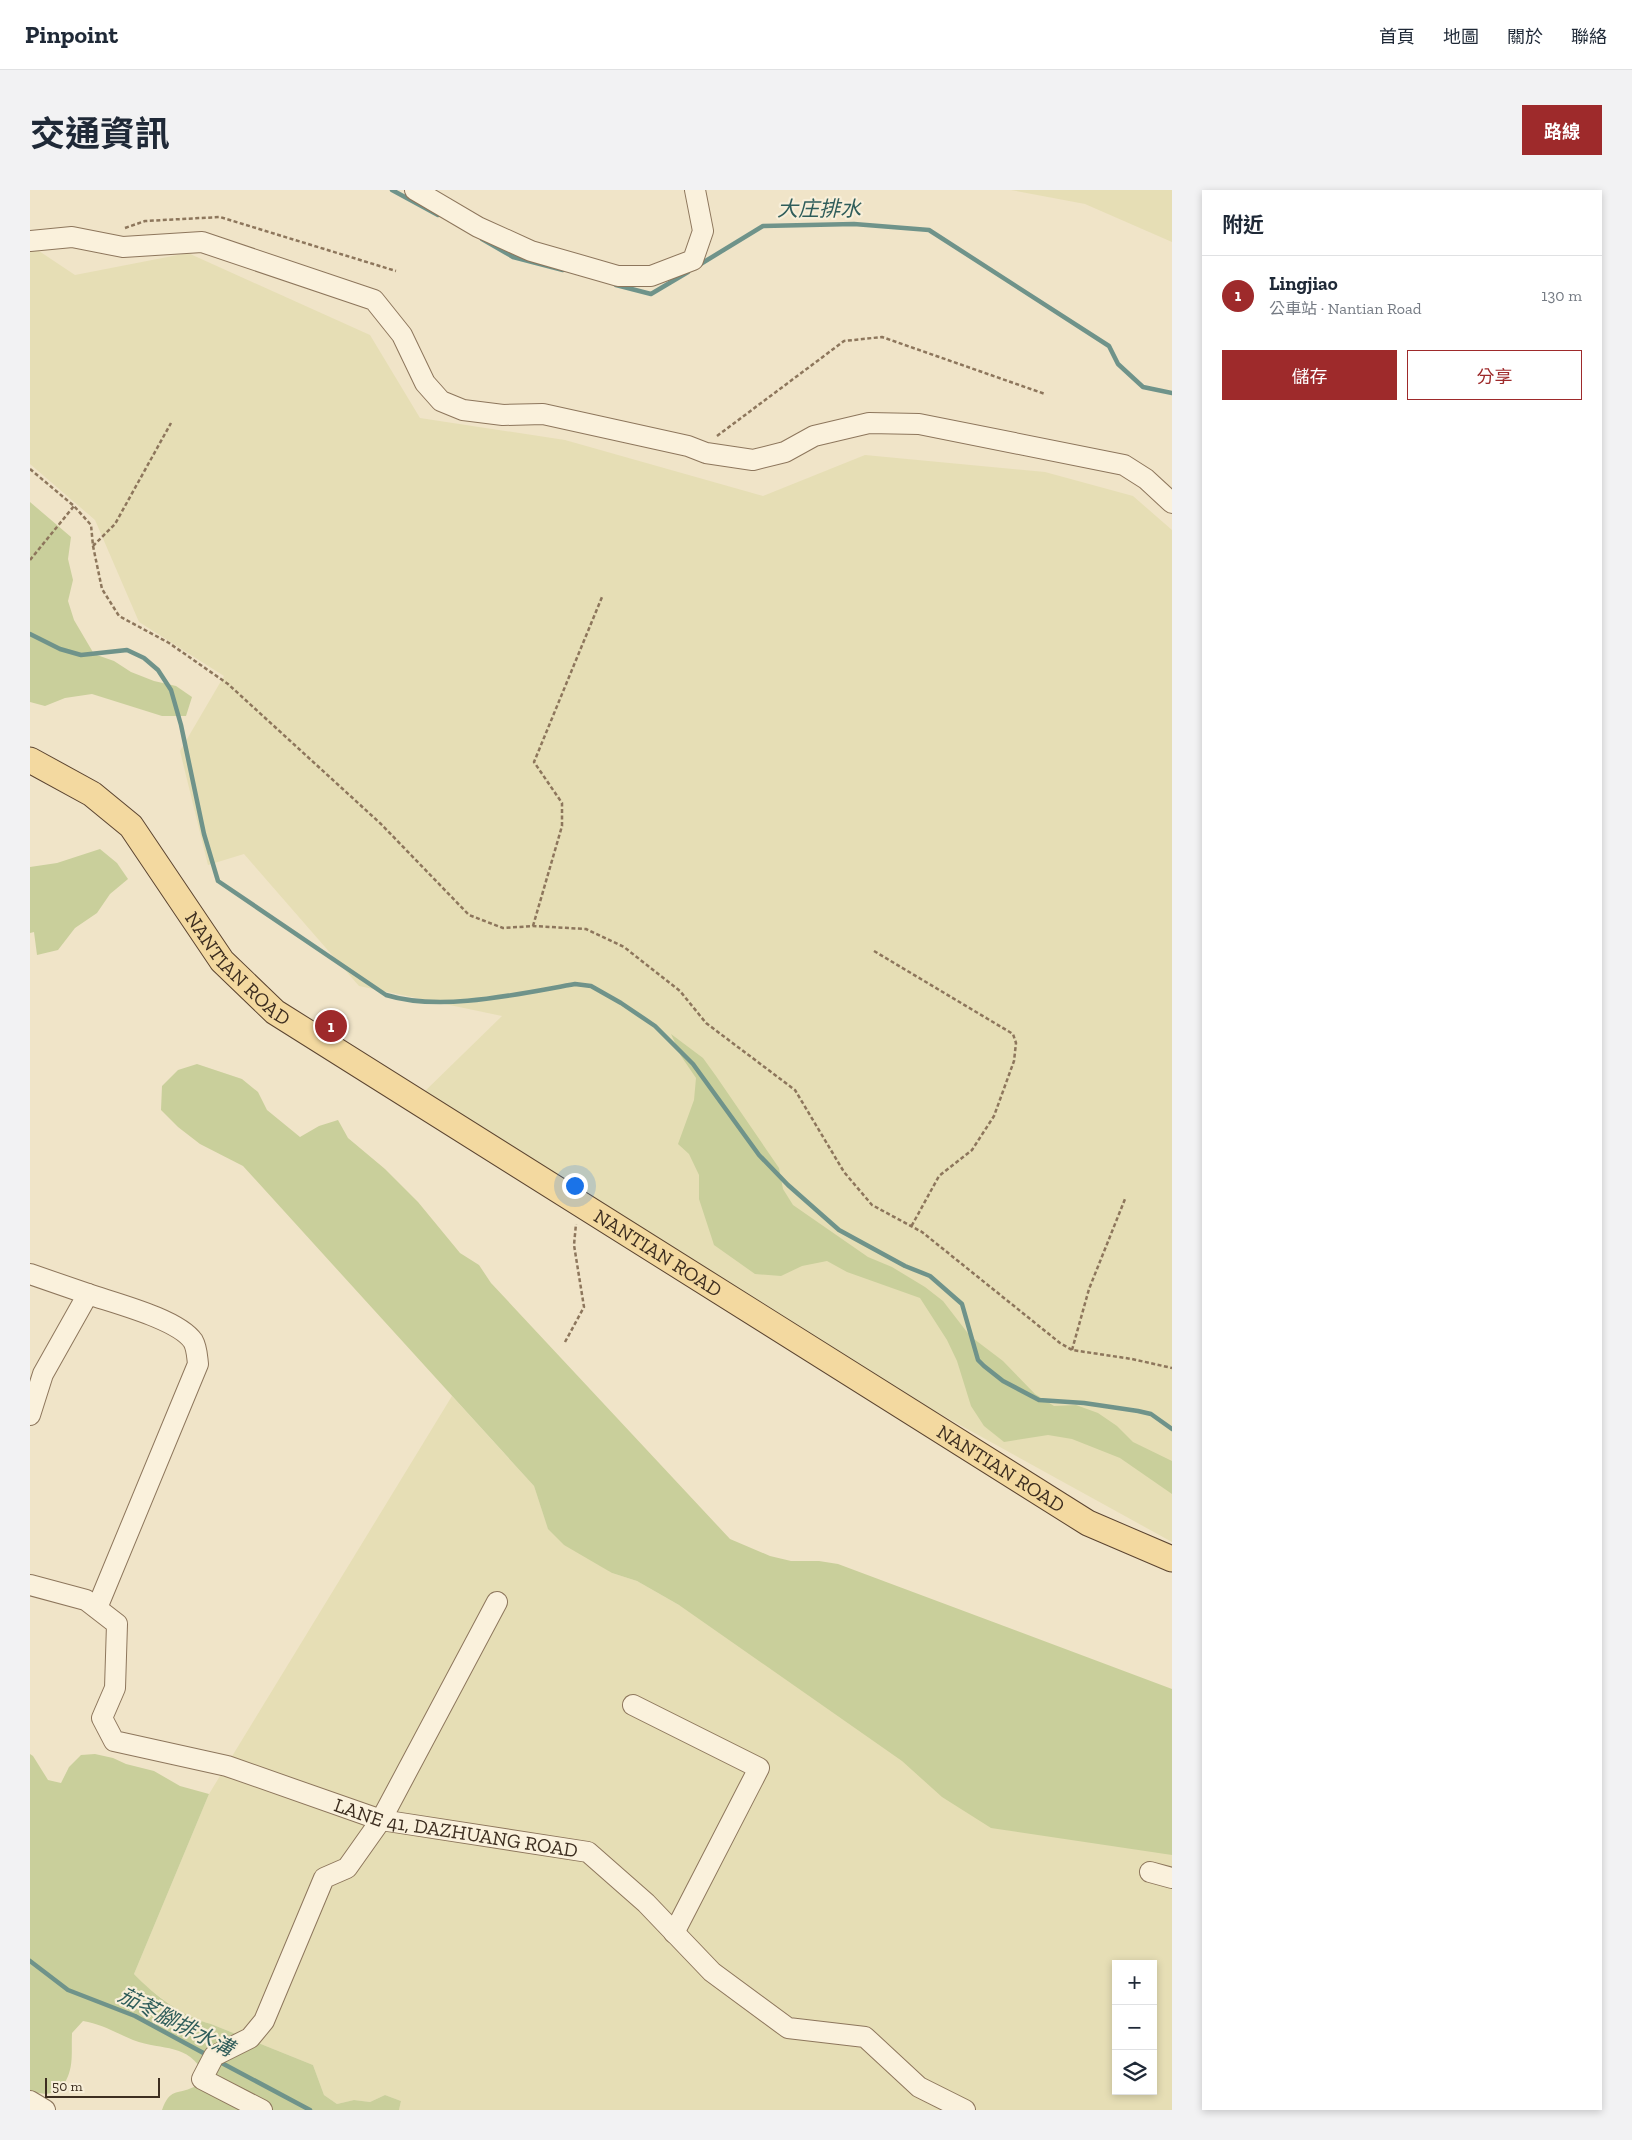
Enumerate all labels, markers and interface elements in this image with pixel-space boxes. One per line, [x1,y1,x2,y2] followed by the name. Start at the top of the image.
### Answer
[25,20,118,49] text: Pinpoint
[1379,26,1415,48] text: 首頁
[1443,26,1479,48] text: 地圖
[1507,26,1543,48] text: 關於
[1571,26,1607,48] text: 聯絡
[1522,105,1602,155] button: 路線
[30,113,170,155] text: 交通資訊
[777,196,862,221] water label: 大庄排水
[1222,212,1264,237] text: 附近
[1269,272,1338,295] text: Lingjiao
[1235,286,1241,305] text: 1
[1541,286,1582,305] text: 130 m
[1269,299,1421,318] text: 公車站 · Nantian Road
[1222,350,1397,400] button: 儲存
[1407,350,1582,400] button: 分享
[180,907,295,1031] street label: NANTIAN ROAD
[315,1007,347,1045] pin: 1
[562,1173,588,1199] your location
[590,1204,727,1302] street label: NANTIAN ROAD
[933,1419,1069,1517] street label: NANTIAN ROAD
[331,1793,580,1862] street label: LANE 41, DAZHUANG ROAD
[1112,1960,1157,2095] map controls
[1112,1960,1157,2005] button: +
[114,1982,241,2063] water label: 茄苳腳排水溝
[1112,2005,1157,2050] button: −
[1112,2050,1157,2095] button: layers
[45,2075,160,2098] scale bar
[52,2078,83,2095] text: 50 m

